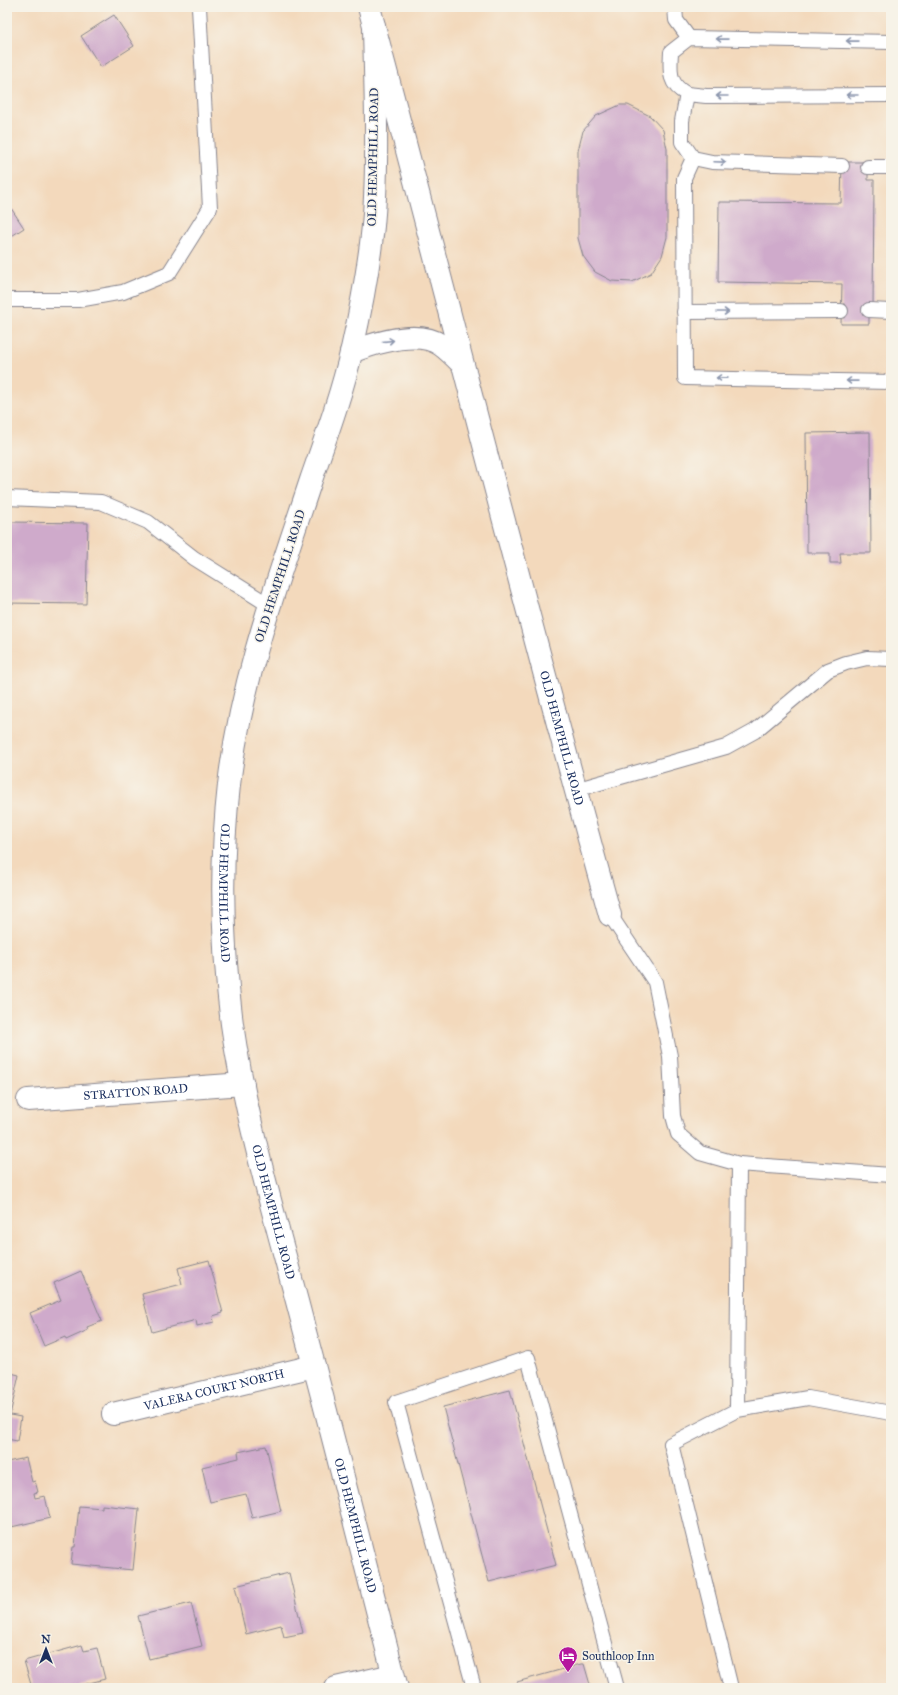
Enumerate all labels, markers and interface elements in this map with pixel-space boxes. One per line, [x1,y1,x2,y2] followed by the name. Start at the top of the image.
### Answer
[716,35,729,43] one-way arrow
[846,37,859,45] one-way arrow
[365,88,381,226] street label: OLD HEMPHILL ROAD
[716,92,729,100] one-way arrow
[846,92,859,99] one-way arrow
[713,159,726,166] one-way arrow
[716,308,729,316] one-way arrow
[382,337,395,344] one-way arrow
[716,375,729,382] one-way arrow
[846,377,859,385] one-way arrow
[252,508,308,644] street label: OLD HEMPHILL ROAD
[537,669,586,807] street label: OLD HEMPHILL ROAD
[216,823,233,963] street label: OLD HEMPHILL ROAD
[83,1081,188,1103] street label: STRATTON ROAD
[249,1143,298,1281] street label: OLD HEMPHILL ROAD
[141,1366,286,1414] street label: VALERA COURT NORTH
[331,1456,379,1594] street label: OLD HEMPHILL ROAD
[26,1629,66,1669] north arrow
[41,1633,51,1646] text: N
[557,1645,579,1673] hotel icon: Southloop Inn
[582,1649,655,1663] place label: Southloop Inn

